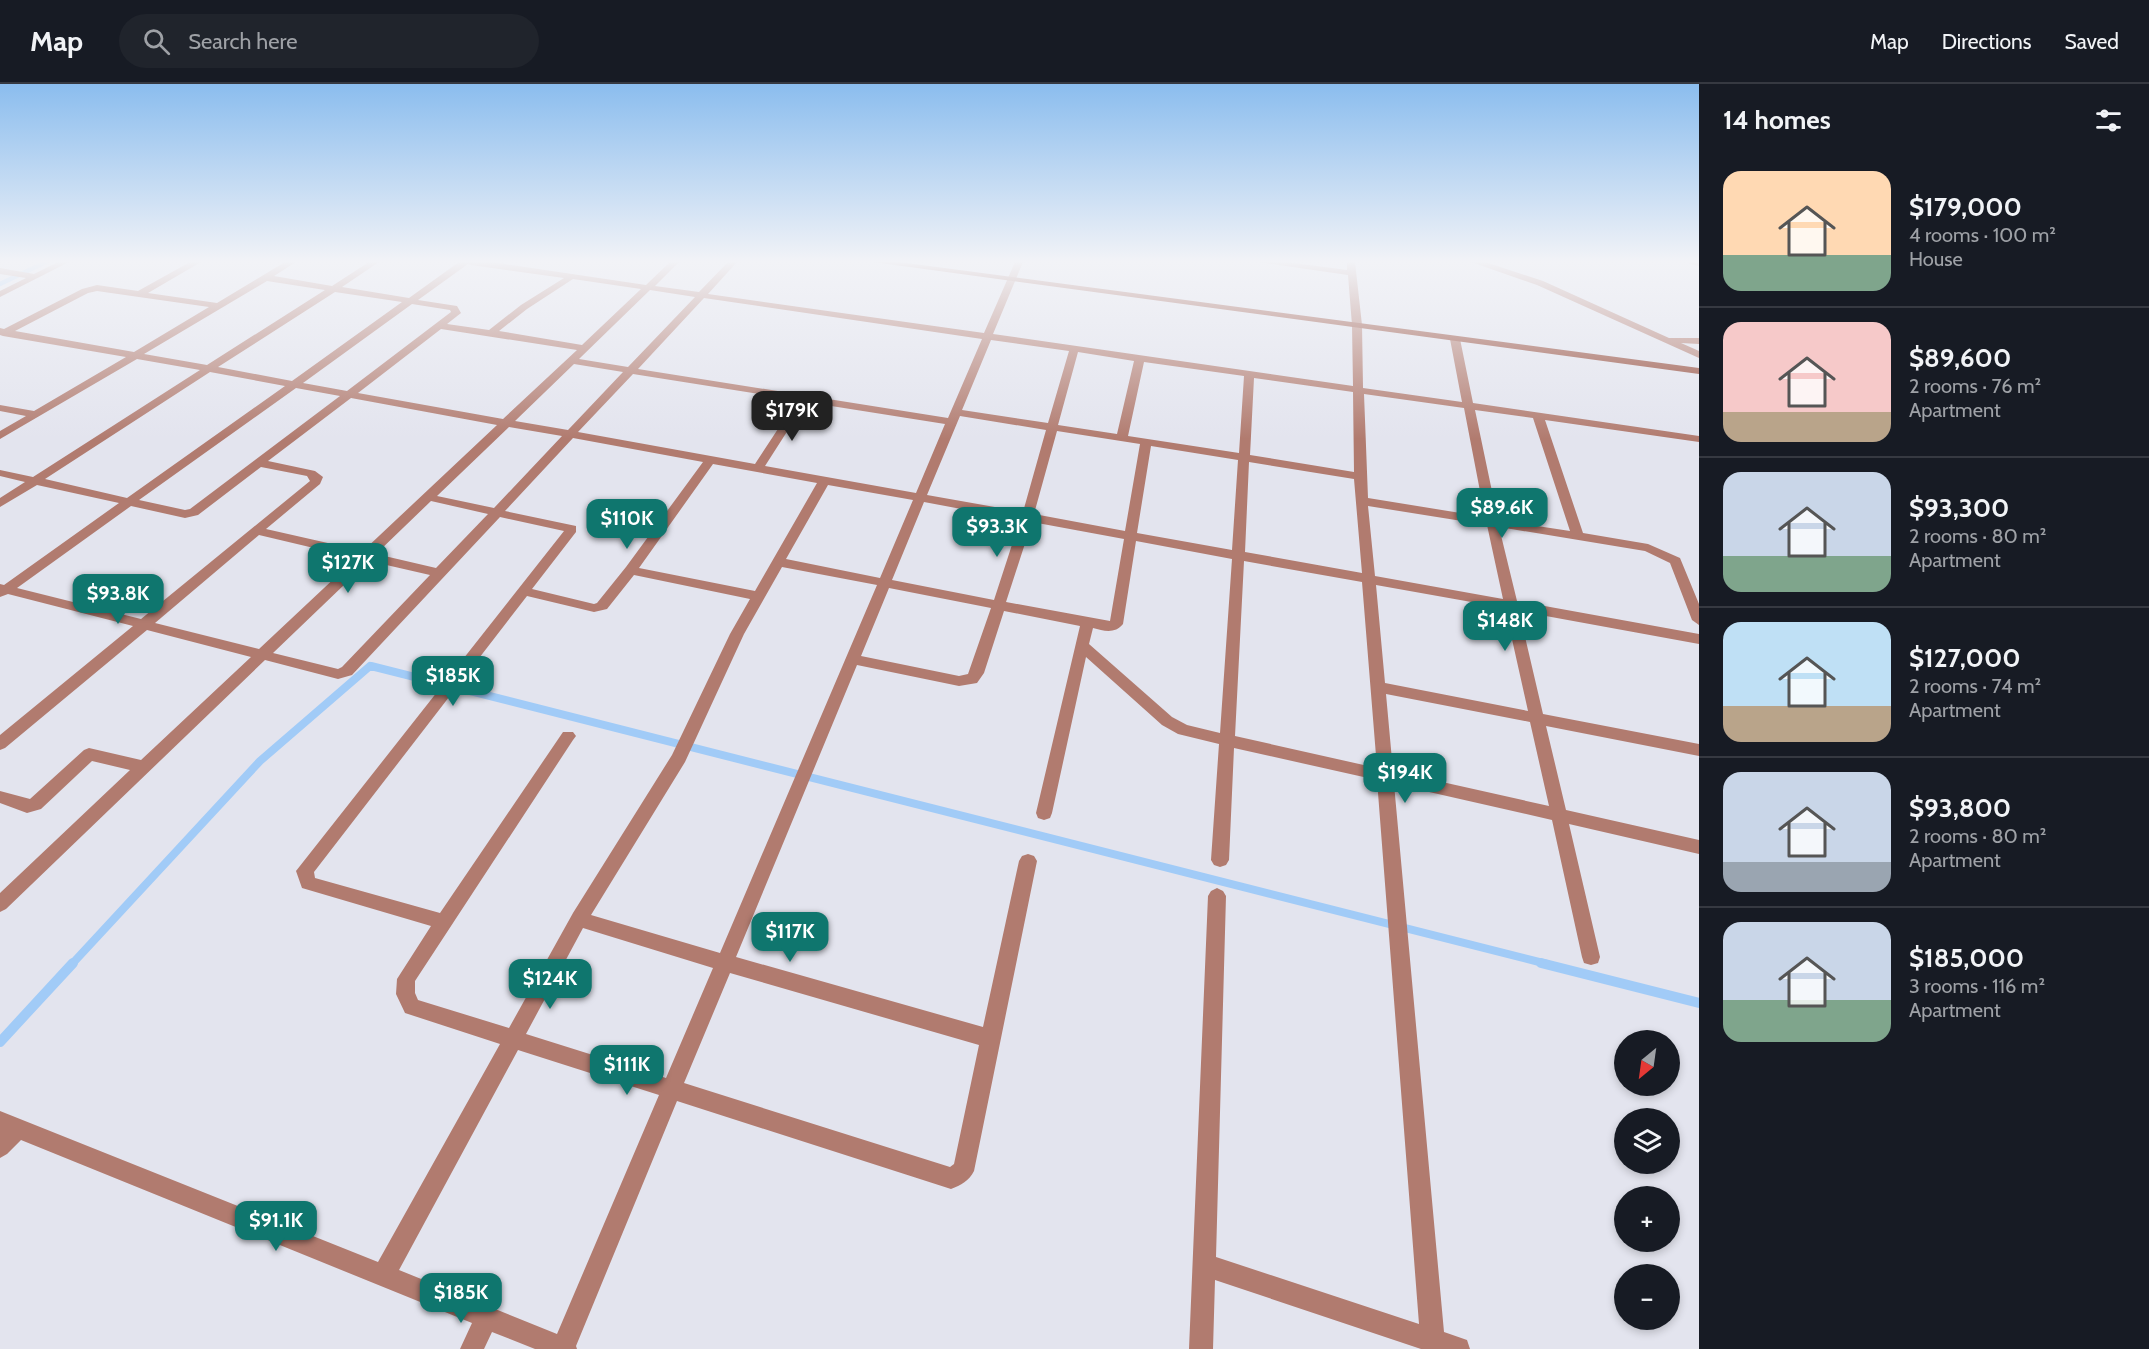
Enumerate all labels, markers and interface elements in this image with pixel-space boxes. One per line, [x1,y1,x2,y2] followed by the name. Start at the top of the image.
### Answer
[119,14,539,68] search box
[30,24,83,58] text: Map
[140,25,173,58] icon: search
[188,28,297,55] text: Search here
[1870,29,1909,54] text: Map
[1942,29,2031,54] text: Directions
[2064,29,2119,54] text: Saved
[1723,104,1831,136] text: 14 homes
[2092,104,2125,137] icon: filters
[1909,191,2022,223] text: $179,000
[1771,195,1843,267] icon: home
[1909,223,2056,247] text: 4 rooms · 100 m²
[1909,247,1963,271] text: House
[1909,342,2011,374] text: $89,600
[1771,346,1843,418] icon: home
[1909,374,2041,398] text: 2 rooms · 76 m²
[750,391,834,442] pin: $179K
[766,398,818,422] text: $179K
[1909,398,2001,422] text: Apartment
[1453,488,1551,539] pin: $89.6K
[1909,492,2009,524] text: $93,300
[1471,495,1533,519] text: $89.6K
[1771,496,1843,568] icon: home
[585,499,669,550] pin: $110K
[600,506,654,530] text: $110K
[948,507,1046,558] pin: $93.3K
[966,514,1028,538] text: $93.3K
[1909,524,2046,548] text: 2 rooms · 80 m²
[306,543,390,594] pin: $127K
[1909,548,2001,572] text: Apartment
[322,550,374,574] text: $127K
[69,574,167,625] pin: $93.8K
[87,581,149,605] text: $93.8K
[1463,601,1547,652] pin: $148K
[1477,608,1533,632] text: $148K
[1909,642,2021,674] text: $127,000
[1771,646,1843,718] icon: home
[411,656,495,707] pin: $185K
[426,663,480,687] text: $185K
[1909,674,2041,698] text: 2 rooms · 74 m²
[1909,698,2001,722] text: Apartment
[1363,753,1447,804] pin: $194K
[1377,760,1433,784] text: $194K
[1909,792,2011,824] text: $93,800
[1771,796,1843,868] icon: home
[1909,824,2046,848] text: 2 rooms · 80 m²
[1909,848,2001,872] text: Apartment
[748,912,832,963] pin: $117K
[765,919,815,943] text: $117K
[1909,942,2024,974] text: $185,000
[1771,946,1843,1018] icon: home
[508,959,592,1010] pin: $124K
[523,966,577,990] text: $124K
[1909,974,2045,998] text: 3 rooms · 116 m²
[1909,998,2001,1022] text: Apartment
[1614,1030,1680,1096] north arrow
[1614,1030,1680,1330] map controls
[585,1045,669,1096] pin: $111K
[604,1052,650,1076] text: $111K
[1614,1108,1680,1174] button: layers
[1614,1186,1680,1252] button: +
[227,1201,325,1252] pin: $91.1K
[249,1208,303,1232] text: $91.1K
[1614,1264,1680,1330] button: −
[419,1273,503,1324] pin: $185K
[434,1280,488,1304] text: $185K

